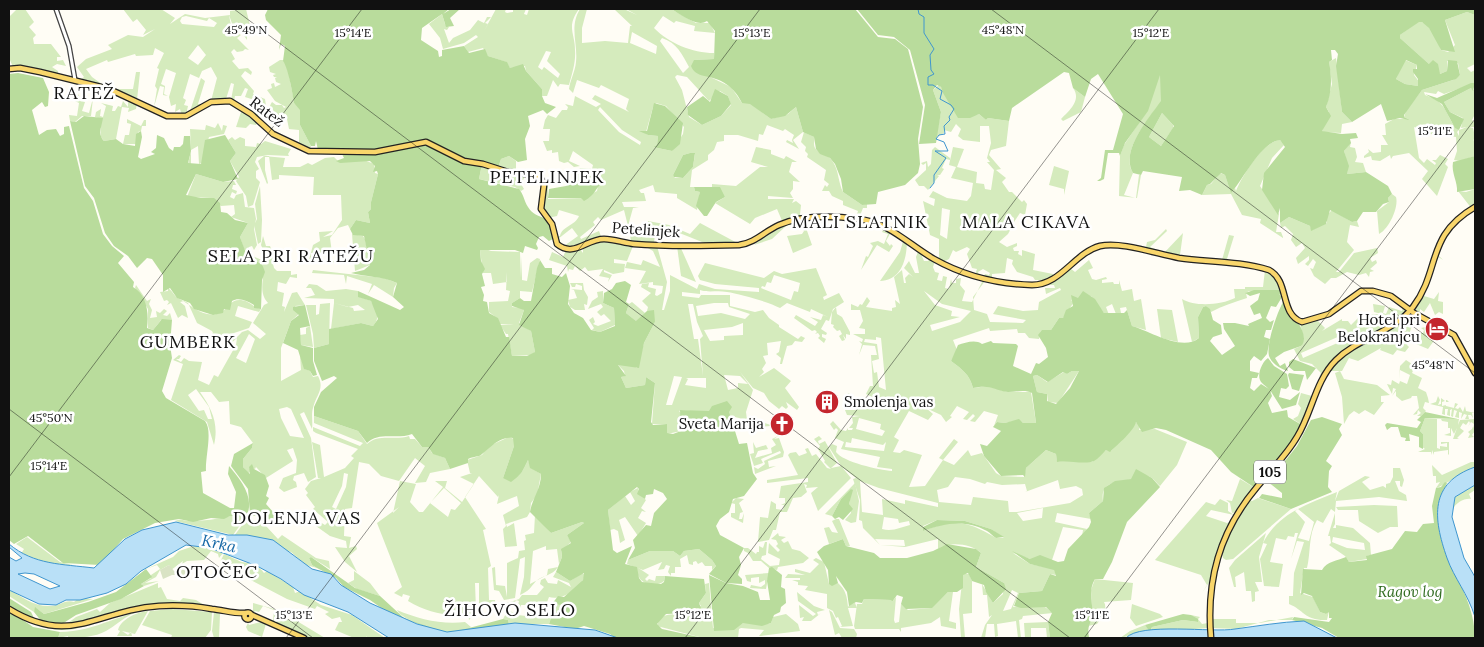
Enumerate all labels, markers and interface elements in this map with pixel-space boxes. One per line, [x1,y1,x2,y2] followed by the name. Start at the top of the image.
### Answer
[225,22,267,37] text: 45°49'N
[982,22,1024,37] text: 45°48'N
[335,25,371,40] text: 15°14'E
[734,25,770,40] text: 15°13'E
[1133,25,1169,40] text: 15°12'E
[53,81,115,104] district label: RATEŽ
[246,92,288,131] street label: Ratež
[1418,123,1452,138] text: 15°11'E
[489,165,605,188] district label: PETELINJEK
[792,210,928,233] district label: MALI SLATNIK
[961,210,1091,233] district label: MALA CIKAVA
[611,218,681,241] street label: Petelinjek
[208,244,374,267] district label: SELA PRI RATEŽU
[1338,310,1420,346] place label: Hotel pri Belokranjcu
[1424,316,1450,342] hotel icon: Hotel pri Belokranjcu
[140,330,236,353] district label: GUMBERK
[1412,357,1454,372] text: 45°48'N
[814,389,840,415] building icon: Smolenja vas
[844,392,934,411] place label: Smolenja vas
[29,410,73,425] text: 45°50'N
[769,411,795,437] church icon: Sveta Marija
[679,414,764,433] place label: Sveta Marija
[31,458,67,473] text: 15°14'E
[1254,461,1286,484] road number: 105
[233,506,361,529] district label: DOLENJA VAS
[200,530,238,556] water label: Krka
[176,560,258,583] district label: OTOČEC
[1378,582,1442,601] park label: Ragov log
[444,598,576,621] district label: ŽIHOVO SELO
[276,607,312,622] text: 15°13'E
[675,607,711,622] text: 15°12'E
[1075,607,1109,622] text: 15°11'E

